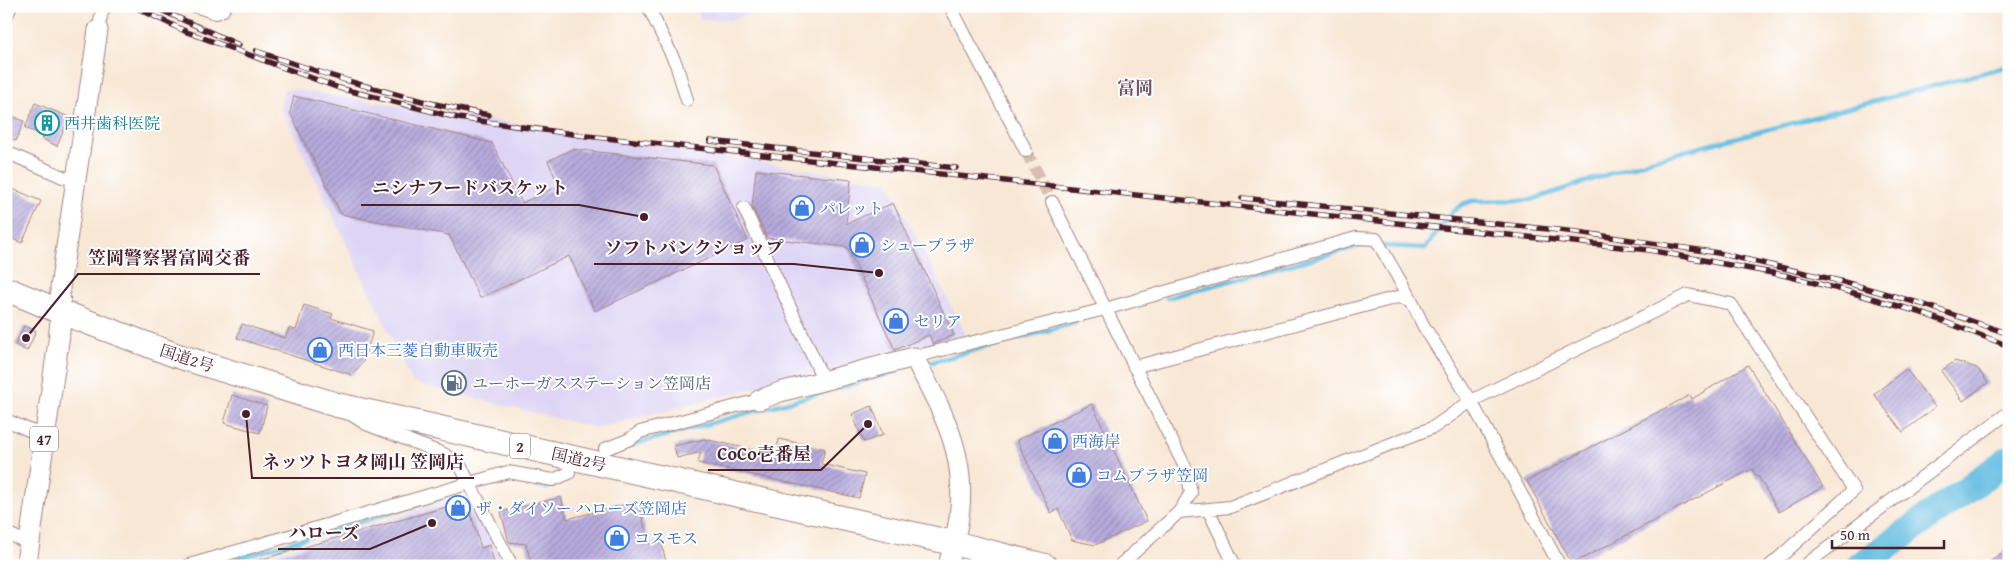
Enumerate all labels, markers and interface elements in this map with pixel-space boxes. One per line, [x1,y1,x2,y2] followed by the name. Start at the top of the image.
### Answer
[1117,74,1153,101] district label: 富岡
[34,110,60,136] building icon: 西井歯科医院
[64,111,160,135] place label: 西井歯科医院
[361,172,579,205] callout: ニシナフードバスケット
[372,174,568,201] text: ニシナフードバスケット
[789,195,815,221] shop icon: パレット
[820,196,884,220] place label: パレット
[594,231,794,264] callout: ソフトバンクショップ
[849,232,875,258] shop icon: シュープラザ
[880,233,975,257] place label: シュープラザ
[605,234,783,261] text: ソフトバンクショップ
[78,241,260,274] callout: 笠岡警察署富岡交番
[88,244,250,271] text: 笠岡警察署富岡交番
[883,308,909,334] shop icon: セリア
[914,309,962,333] place label: セリア
[307,337,333,363] shop icon: 西日本三菱自動車販売
[157,338,217,378] street label: 国道2号
[338,338,498,362] place label: 西日本三菱自動車販売
[441,370,467,396] fuel station icon: ユーホーガスステーション笠岡店
[472,371,711,395] place label: ユーホーガスステーション笠岡店
[30,426,58,452] road number: 47
[1042,428,1068,454] shop icon: 西海岸
[1072,429,1120,453] place label: 西海岸
[510,434,530,458] road number: 2
[708,437,821,470] callout: CoCo壱番屋
[717,440,811,467] text: CoCo壱番屋
[549,441,609,477] street label: 国道2号
[252,445,474,478] callout: ネッツトヨタ岡山 笠岡店
[262,448,464,475] text: ネッツトヨタ岡山 笠岡店
[1066,462,1092,488] shop icon: コムプラザ笠岡
[1096,463,1208,487] place label: コムプラザ笠岡
[445,495,471,521] shop icon: ザ・ダイソー ハローズ笠岡店
[476,496,686,520] place label: ザ・ダイソー ハローズ笠岡店
[278,516,370,549] callout: ハローズ
[1832,517,1945,549] scale bar
[288,519,360,546] text: ハローズ
[1840,524,1871,545] text: 50 m
[604,525,630,551] shop icon: コスモス
[634,526,698,550] place label: コスモス

